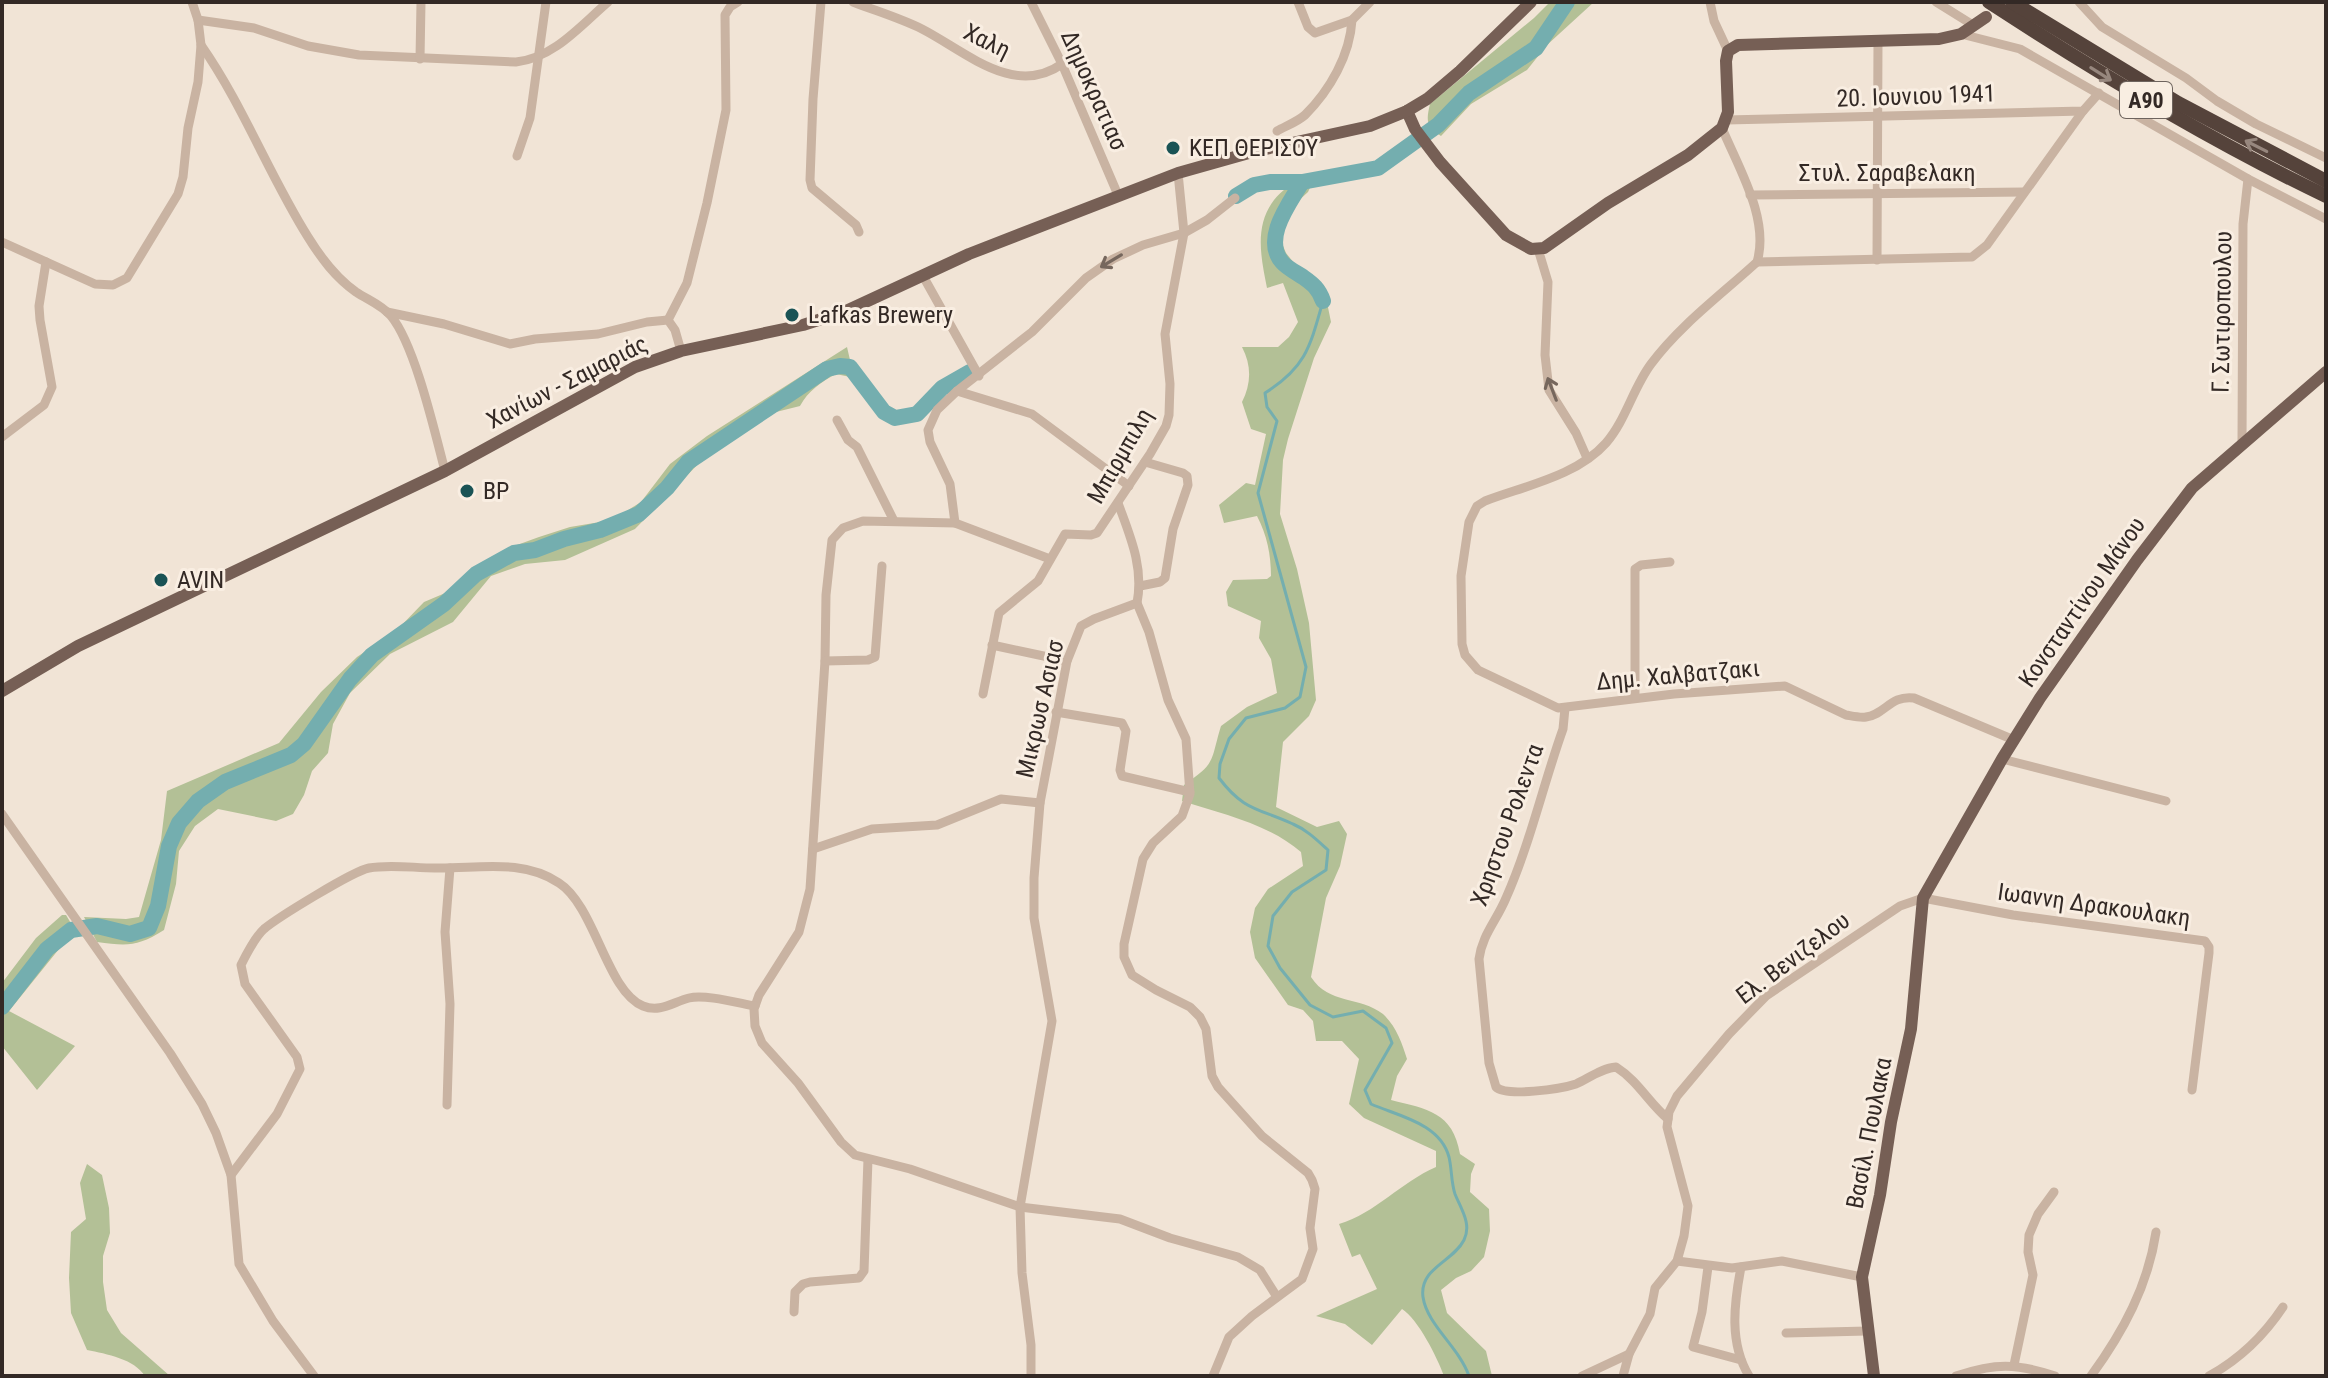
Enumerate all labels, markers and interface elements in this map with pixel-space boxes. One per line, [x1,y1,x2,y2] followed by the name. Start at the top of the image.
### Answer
[959,18,1015,64] street label: Χαλη
[1055,26,1133,154] street label: Δημοκρατιασ
[2090,66,2112,83] one-way arrow
[1836,79,1996,113] street label: 20. Ιουνιου 1941
[2120,82,2172,118] road number: Α90
[1189,134,1319,162] place label: ΚΕΠ ΘΕΡΙΣΟΥ
[2245,137,2269,153] one-way arrow
[1164,139,1182,157] marker: ΚΕΠ ΘΕΡΙΣΟΥ
[1799,159,1976,187] street label: Στυλ. Σαραβελακη
[2207,231,2237,393] street label: Γ. Σωτιροπουλου
[1100,254,1123,270] one-way arrow
[808,301,953,329] place label: Lafkas Brewery
[783,306,801,324] marker: Lafkas Brewery
[482,329,652,435] street label: Χανίων - Σαμαριάς
[1544,378,1558,402] one-way arrow
[1082,403,1158,509] street label: Μπιρμπιλη
[483,477,509,505] place label: BP
[458,482,476,500] marker: BP
[2013,512,2151,692] street label: Κονσταντίνου Μάνου
[177,566,224,594] place label: AVIN
[152,571,170,589] marker: AVIN
[1011,637,1069,780] street label: Μικρωσ Ασιασ
[1595,654,1761,696] street label: Δημ. Χαλβατζακι
[1465,740,1549,910] street label: Χρηστου Ρολεντα
[1996,878,2192,932] street label: Ιωαννη Δρακουλακη
[1731,906,1855,1010] street label: Ελ. Βενιζελου
[1841,1055,1897,1211] street label: Βασίλ. Πουλακα

